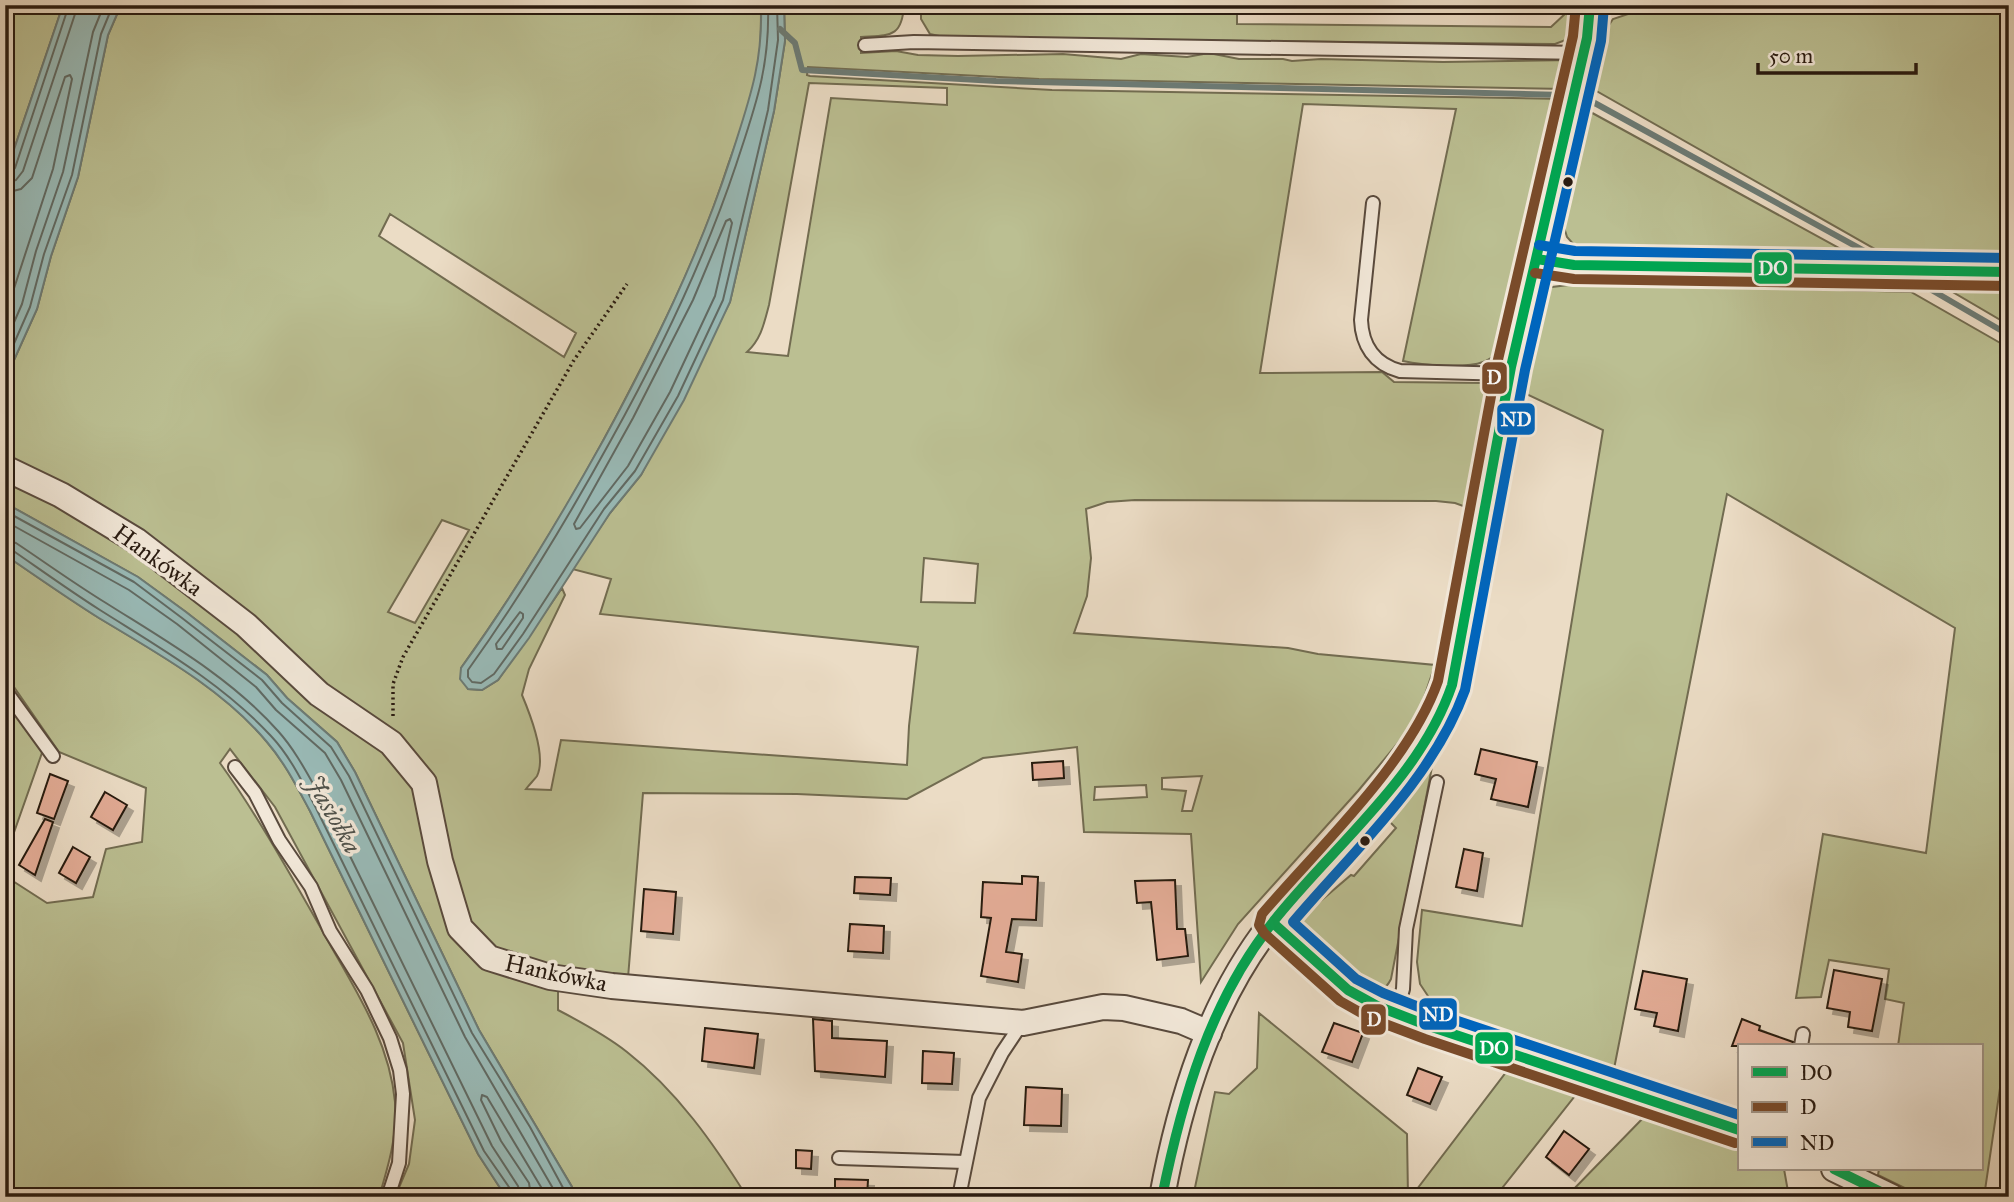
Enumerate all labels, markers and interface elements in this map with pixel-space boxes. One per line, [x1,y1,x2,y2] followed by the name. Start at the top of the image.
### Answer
[1758,32,1916,76] scale bar
[1769,43,1814,69] text: 50 m
[1561,175,1575,189] unlabelled marker
[1753,251,1793,285] line badge: DO
[1758,257,1788,280] text: DO
[1481,361,1508,395] line badge: D
[1487,366,1502,389] text: D
[1496,402,1536,436] line badge: ND
[1500,408,1532,431] text: ND
[107,517,209,603] street label: Hankówka
[298,767,369,859] water label: Jasiołka
[1358,834,1372,848] unlabelled marker
[502,948,611,999] street label: Hankówka
[1418,997,1458,1031] line badge: ND
[1360,1003,1387,1036] line badge: D
[1422,1003,1454,1026] text: ND
[1367,1008,1382,1031] text: D
[1474,1031,1514,1065] line badge: DO
[1479,1037,1509,1060] text: DO
[1738,1044,1982,1170] legend
[1800,1060,1833,1086] text: DO
[1800,1094,1817,1120] text: D
[1800,1130,1834,1156] text: ND

